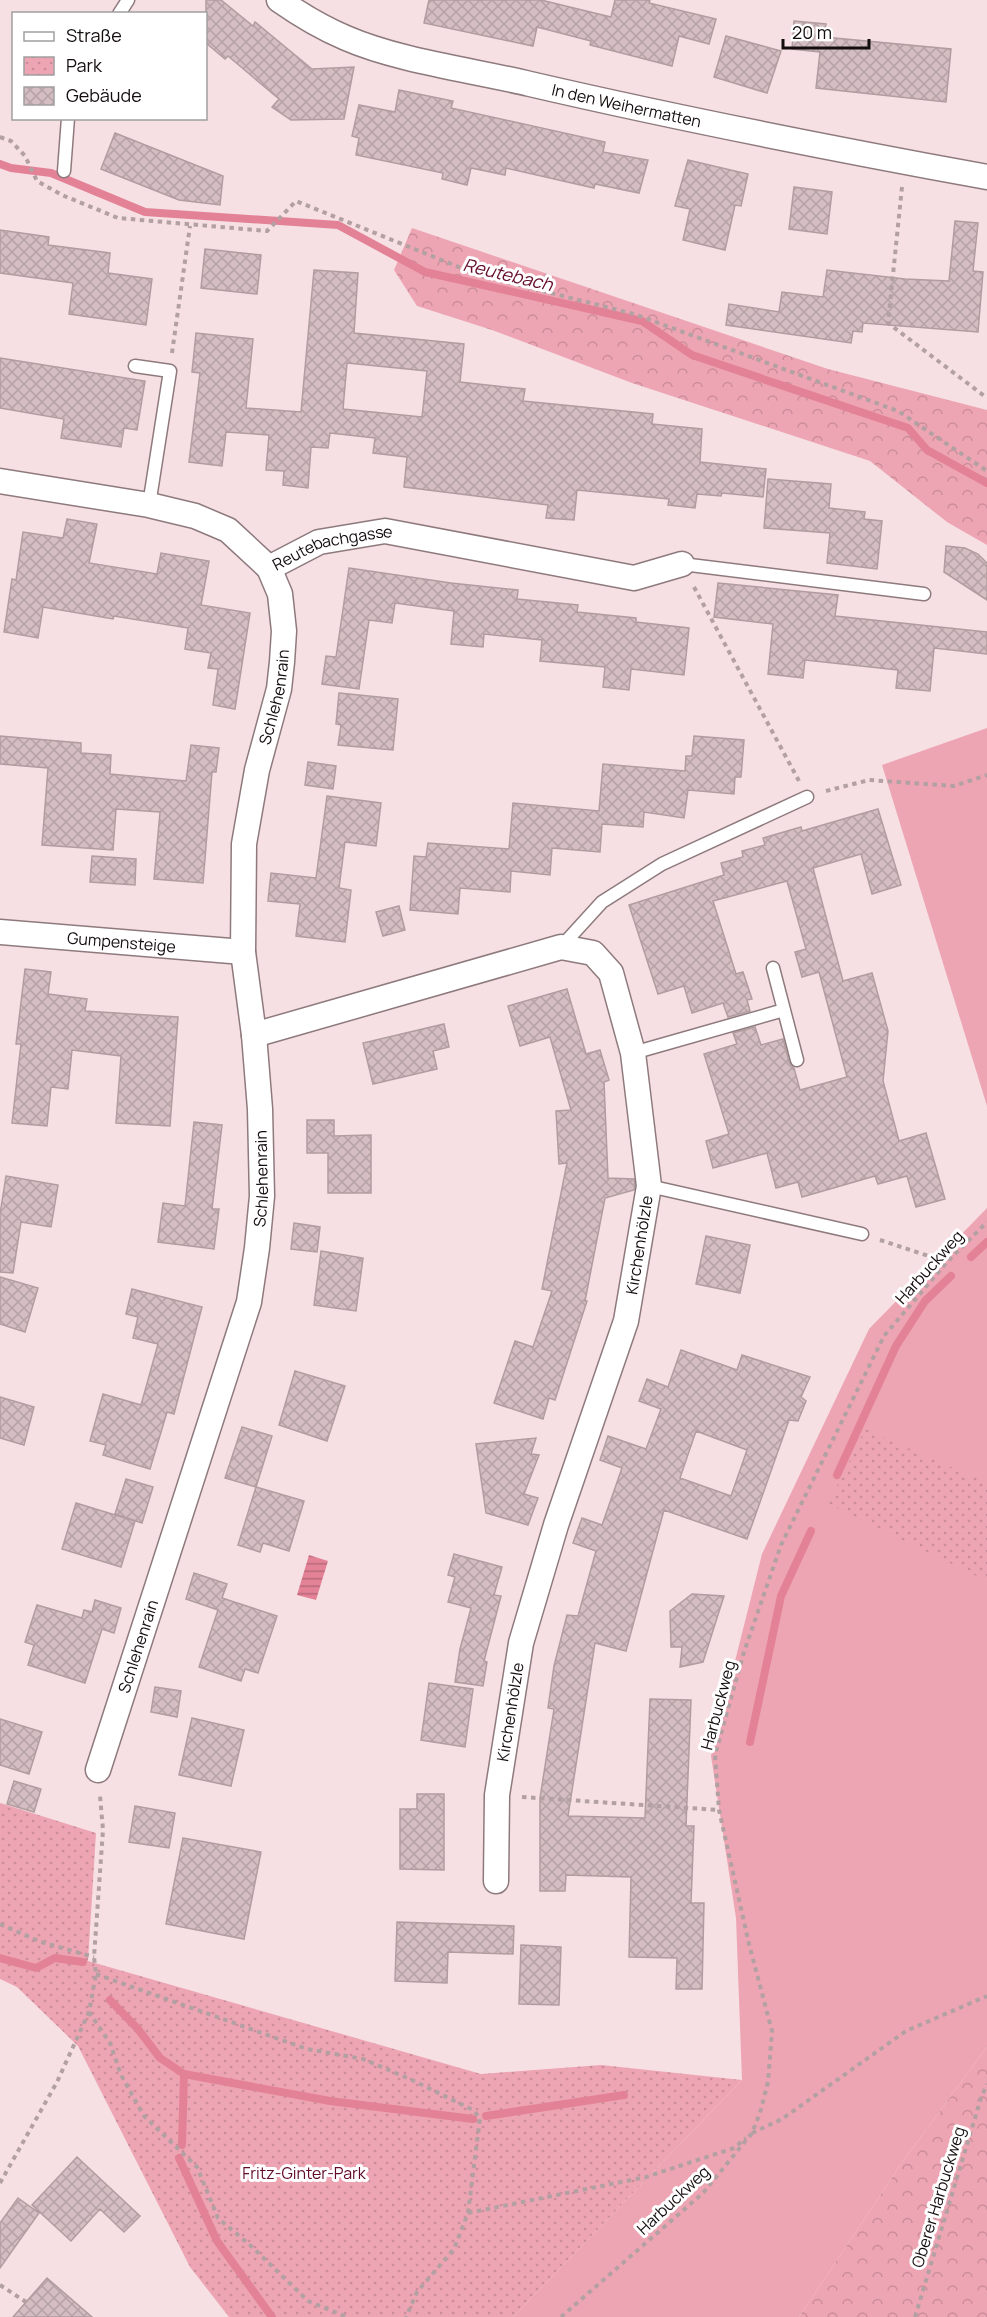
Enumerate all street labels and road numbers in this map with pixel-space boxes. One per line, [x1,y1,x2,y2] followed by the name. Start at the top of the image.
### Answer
[550,78,703,132] street label: In den Weihermatten
[269,520,395,575] street label: Reutebachgasse
[253,649,294,747] street label: Schlehenrain
[66,927,177,957] street label: Gumpensteige
[248,1130,273,1228] street label: Schlehenrain
[620,1194,658,1296] street label: Kirchenhölzle
[890,1225,968,1309] street label: Harbuckweg
[113,1597,163,1696] street label: Schlehenrain
[695,1658,741,1752] street label: Harbuckweg
[491,1661,529,1763] street label: Kirchenhölzle
[906,2124,970,2270] street label: Oberer Harbuckweg
[632,2161,714,2239] street label: Harbuckweg

